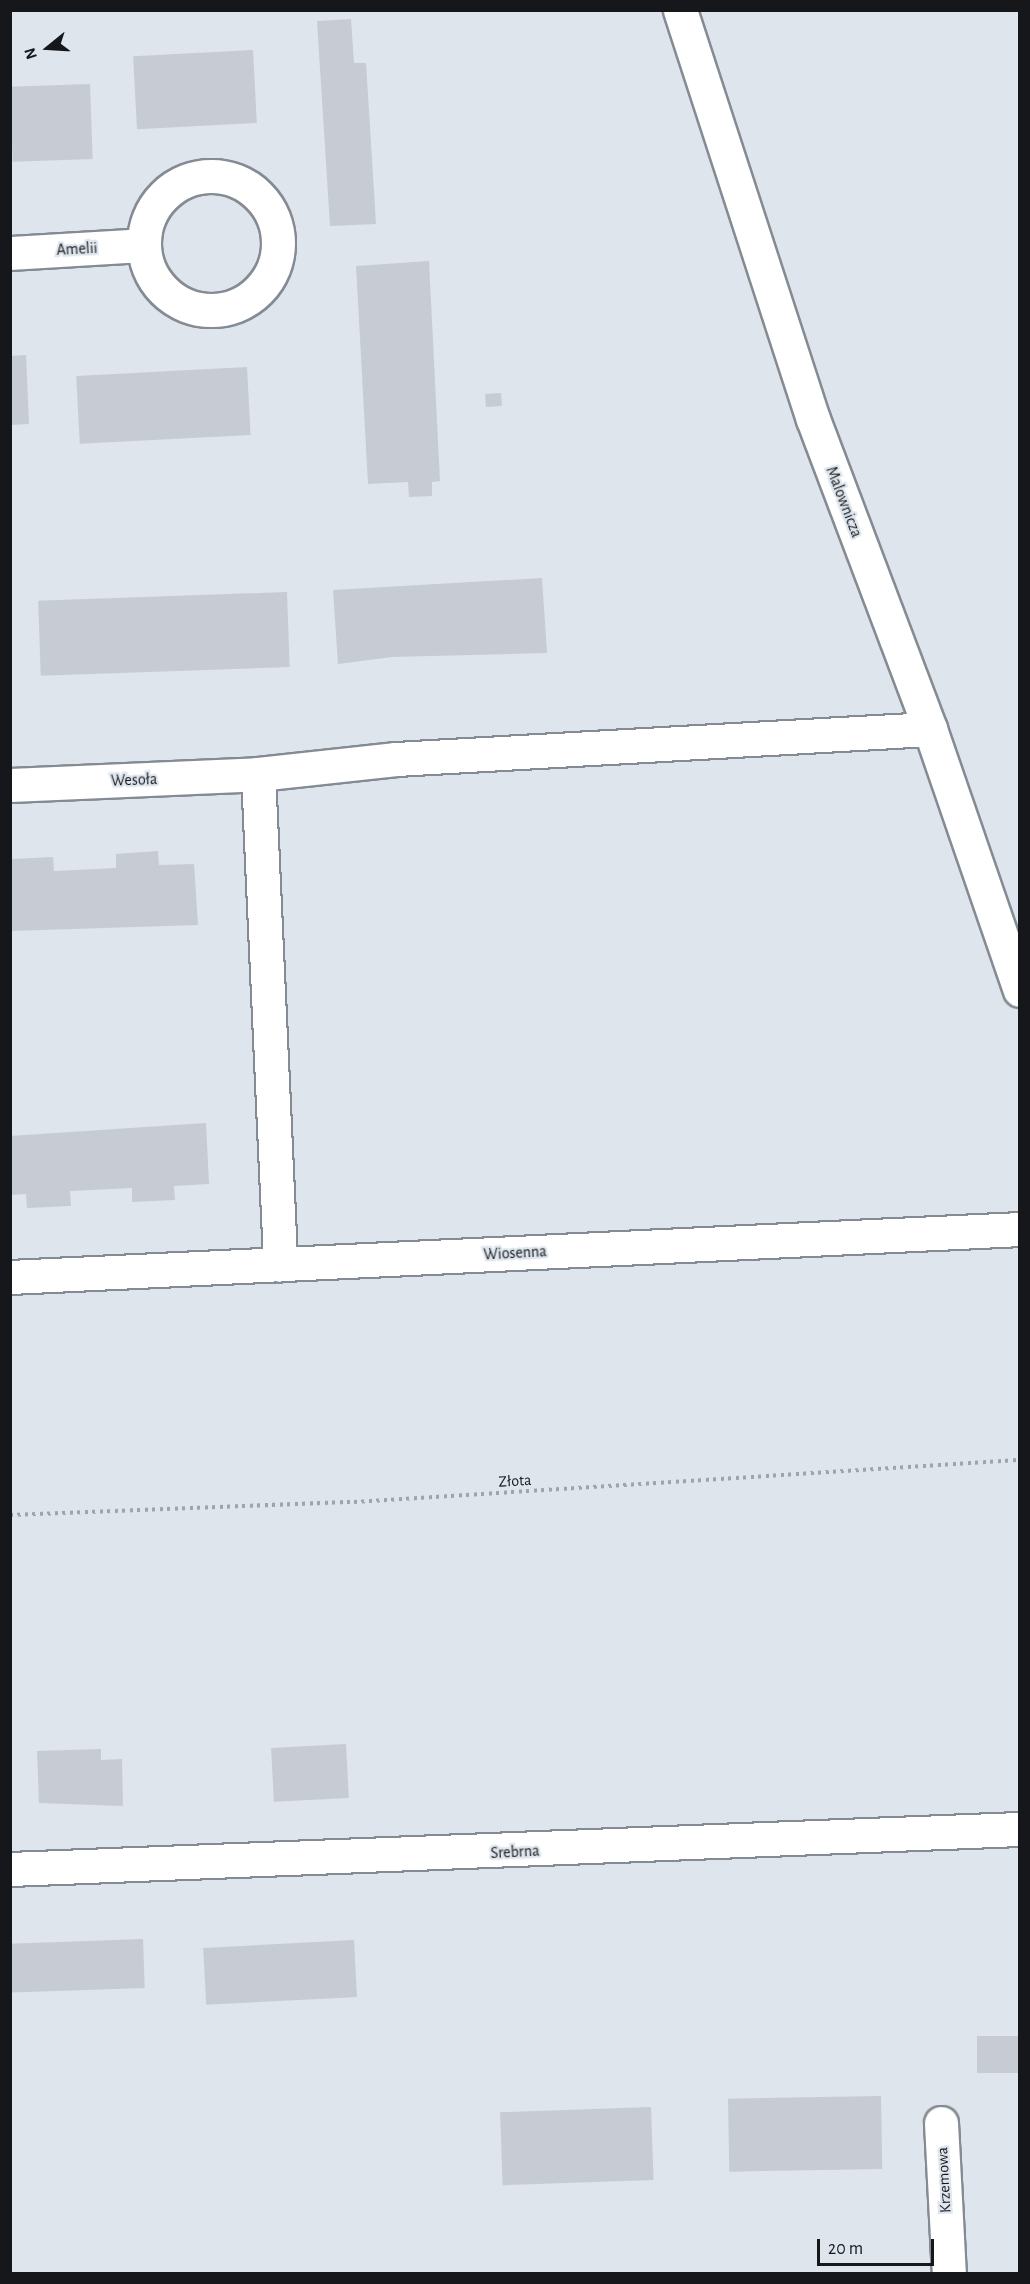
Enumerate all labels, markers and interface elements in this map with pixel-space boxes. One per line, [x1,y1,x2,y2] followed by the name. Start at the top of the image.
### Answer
[18,18,78,78] north arrow
[22,46,40,61] text: N
[56,238,98,260] street label: Amelii
[822,464,866,540] street label: Malownicza
[111,770,157,790] street label: Wesoła
[483,1242,547,1264] street label: Wiosenna
[498,1471,532,1491] street label: Złota
[490,1841,540,1863] street label: Srebrna
[933,2147,955,2213] street label: Krzemowa
[820,2227,937,2265] scale bar
[828,2240,863,2258] text: 20 m

